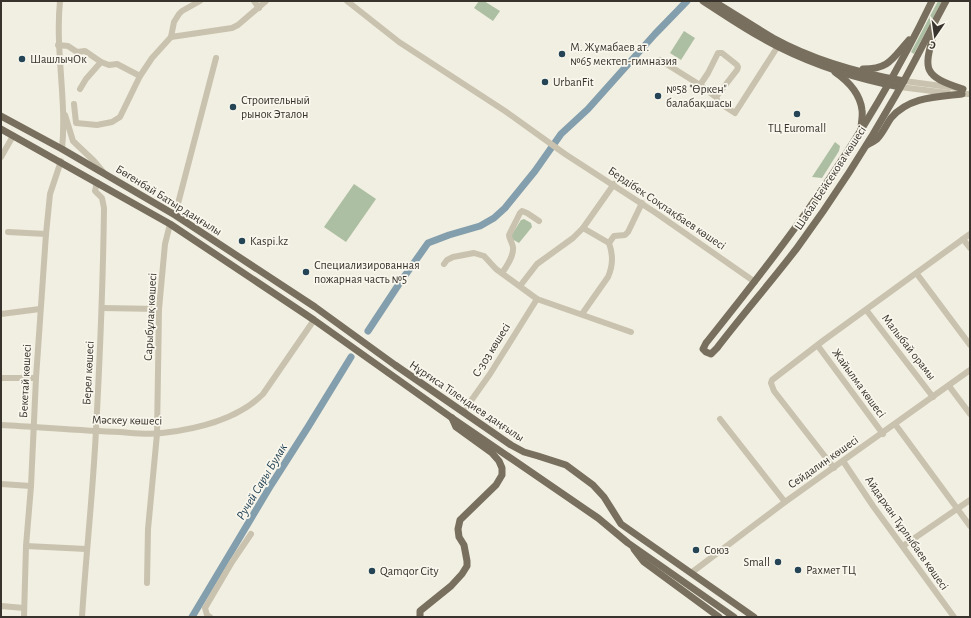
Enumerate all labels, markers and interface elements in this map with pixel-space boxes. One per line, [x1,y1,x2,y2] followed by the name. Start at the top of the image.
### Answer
[915,16,955,56] north arrow
[929,39,937,51] text: С
[570,41,677,67] place label: М. Жұмабаев ат. №65 мектеп-гимназия
[557,49,567,59] marker: М. Жұмабаев ат. №65 мектеп-гимназия
[30,53,87,65] place label: ШашлычОк
[17,54,27,64] marker: ШашлычОк
[553,76,594,88] place label: UrbanFit
[540,77,550,87] marker: UrbanFit
[666,83,732,109] place label: №58 "Өркен" балабақшасы
[653,91,663,101] marker: №58 "Өркен" балабақшасы
[241,94,310,120] place label: Строительный рынок Эталон
[228,102,238,112] marker: Строительный рынок Эталон
[792,109,802,119] marker: ТЦ Euromall
[768,122,826,134] place label: ТЦ Euromall
[792,124,868,232] street label: Шабал Бейсекова көшесі
[114,162,224,238] street label: Бөгенбай Батыр даңғылы
[606,164,728,252] street label: Бердібек Соқпақбаев көшесі
[250,235,288,247] place label: Kaspi.kz
[237,236,247,246] marker: Kaspi.kz
[314,259,420,285] place label: Специализированная пожарная часть №5
[301,267,311,277] marker: Специализированная пожарная часть №5
[142,273,158,361] street label: Сарыбұлақ көшесі
[880,312,938,382] street label: Малыбай орамы
[470,321,512,379] street label: С-303 көшесі
[80,341,96,405] street label: Берел көшесі
[17,344,33,418] street label: Бекетай көшесі
[830,346,888,420] street label: Жайылма көшесі
[407,358,527,444] street label: Нұрғиса Тілендиев даңғылы
[92,413,162,428] street label: Мәскеу көшесі
[786,433,860,491] street label: Сейдалин көшесі
[234,441,290,522] water label: Ручей Сары Булак
[863,474,951,592] street label: Айдархан Тұрлыбаев көшесі
[704,544,729,556] place label: Союз
[691,545,701,555] marker: Союз
[743,556,770,568] place label: Small
[773,557,783,567] marker: Small
[806,564,856,576] place label: Рахмет ТЦ
[380,565,439,578] place label: Qamqor City
[793,565,803,575] marker: Рахмет ТЦ
[367,566,377,576] marker: Qamqor City

